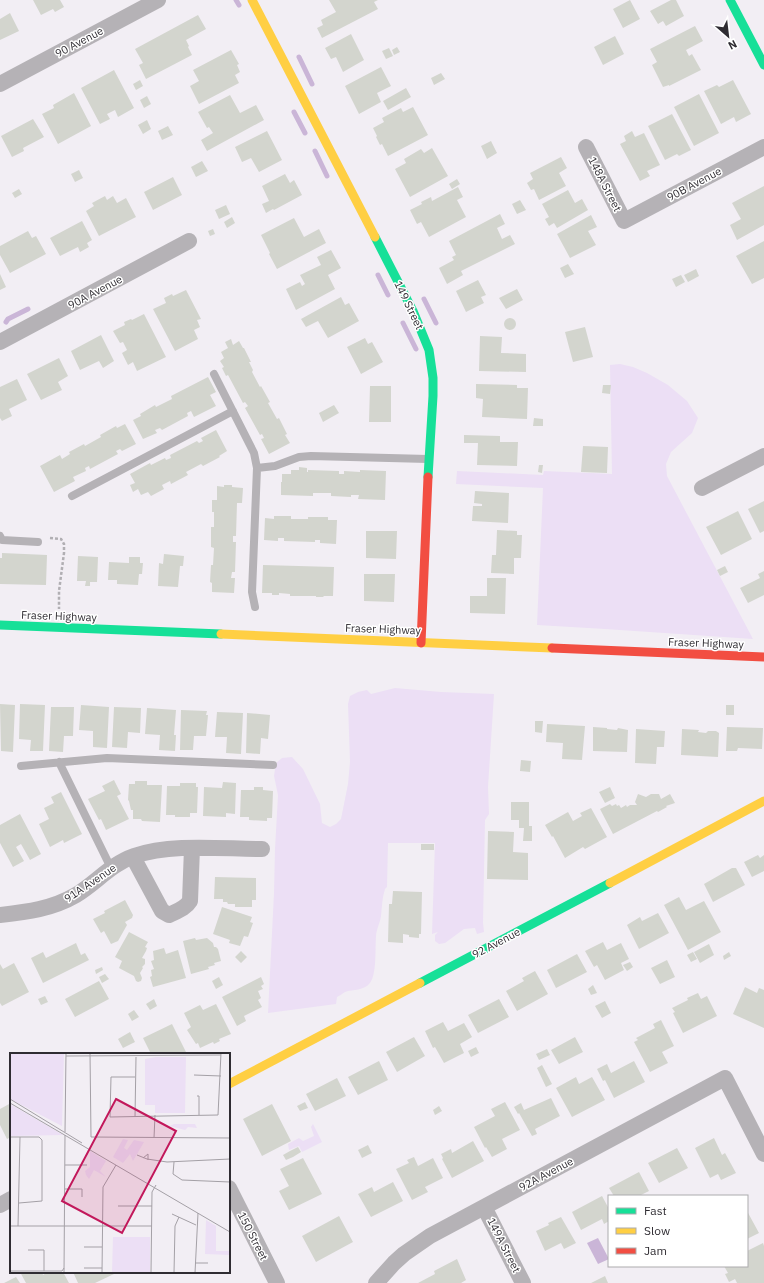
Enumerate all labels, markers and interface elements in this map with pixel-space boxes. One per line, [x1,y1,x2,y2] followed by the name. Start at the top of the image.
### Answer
[708,16,748,56] north arrow
[53,23,105,61] street label: 90 Avenue
[726,37,739,53] text: N
[585,154,625,214] street label: 148A Street
[664,164,724,204] street label: 90B Avenue
[65,272,125,312] street label: 90A Avenue
[391,278,427,332] street label: 149 Street
[21,608,98,624] street label: Fraser Highway
[345,621,422,637] street label: Fraser Highway
[668,635,745,651] street label: Fraser Highway
[61,861,119,905] street label: 91A Avenue
[470,924,522,962] street label: 92 Avenue
[10,1053,230,1273] inset map
[516,1154,576,1194] street label: 92A Avenue
[608,1195,748,1267] legend
[644,1203,667,1218] text: Fast
[235,1209,271,1263] street label: 150 Street
[484,1215,524,1275] street label: 149A Street
[644,1223,670,1238] text: Slow
[644,1243,667,1258] text: Jam

